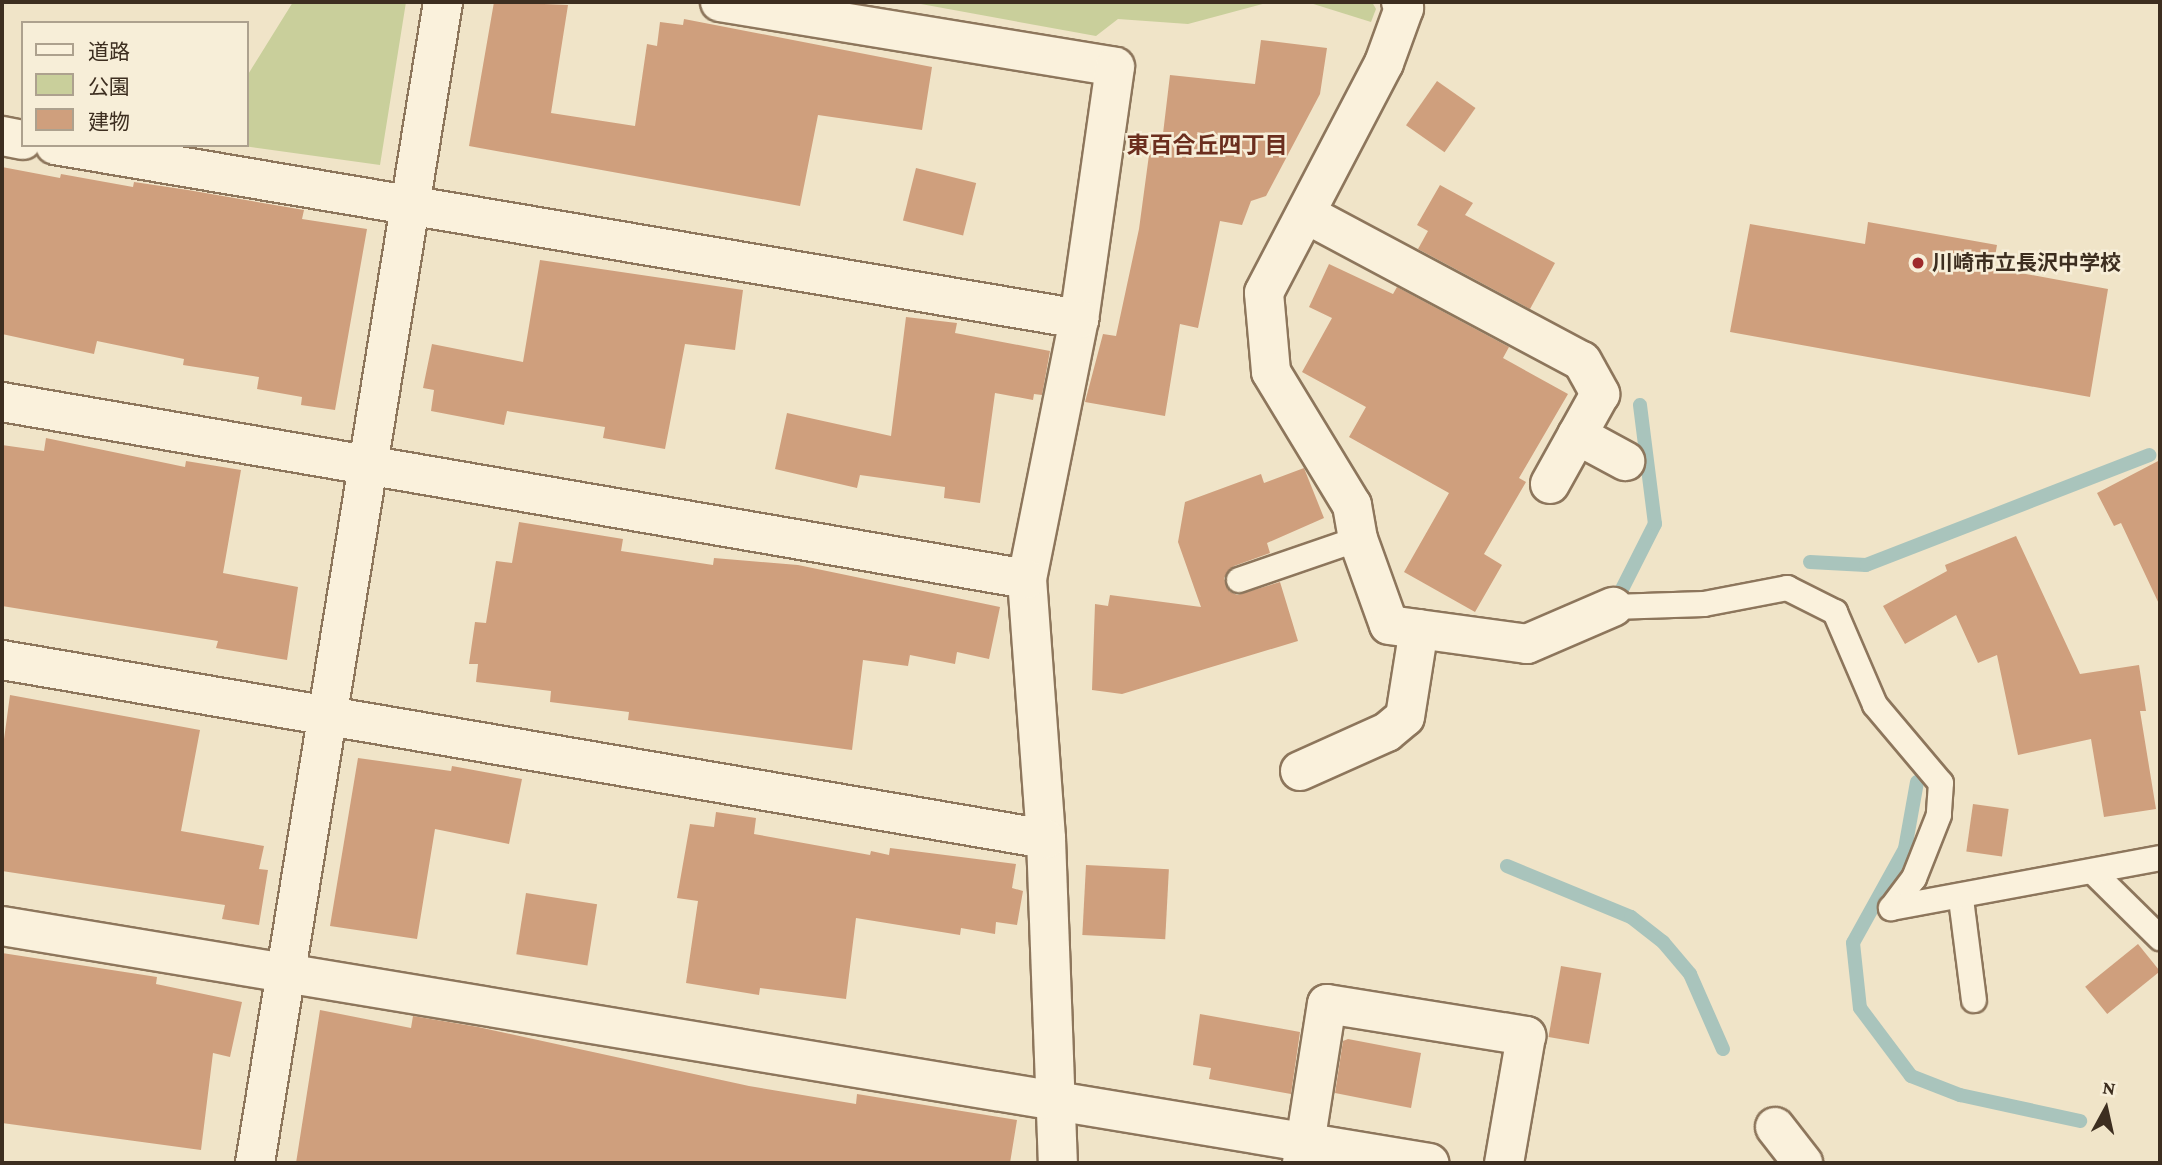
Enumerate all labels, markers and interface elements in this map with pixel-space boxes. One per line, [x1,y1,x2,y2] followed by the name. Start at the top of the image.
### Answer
[21,21,248,147] legend
[88,40,130,64] text: 道路
[88,75,130,99] text: 公園
[88,110,130,134] text: 建物
[1127,131,1287,159] district label: 東百合丘四丁目
[1932,250,2121,276] place label: 川崎市立長沢中学校
[1910,255,1926,271] marker: 川崎市立長沢中学校
[2071,1074,2141,1144] north arrow
[2101,1076,2117,1099] text: N

